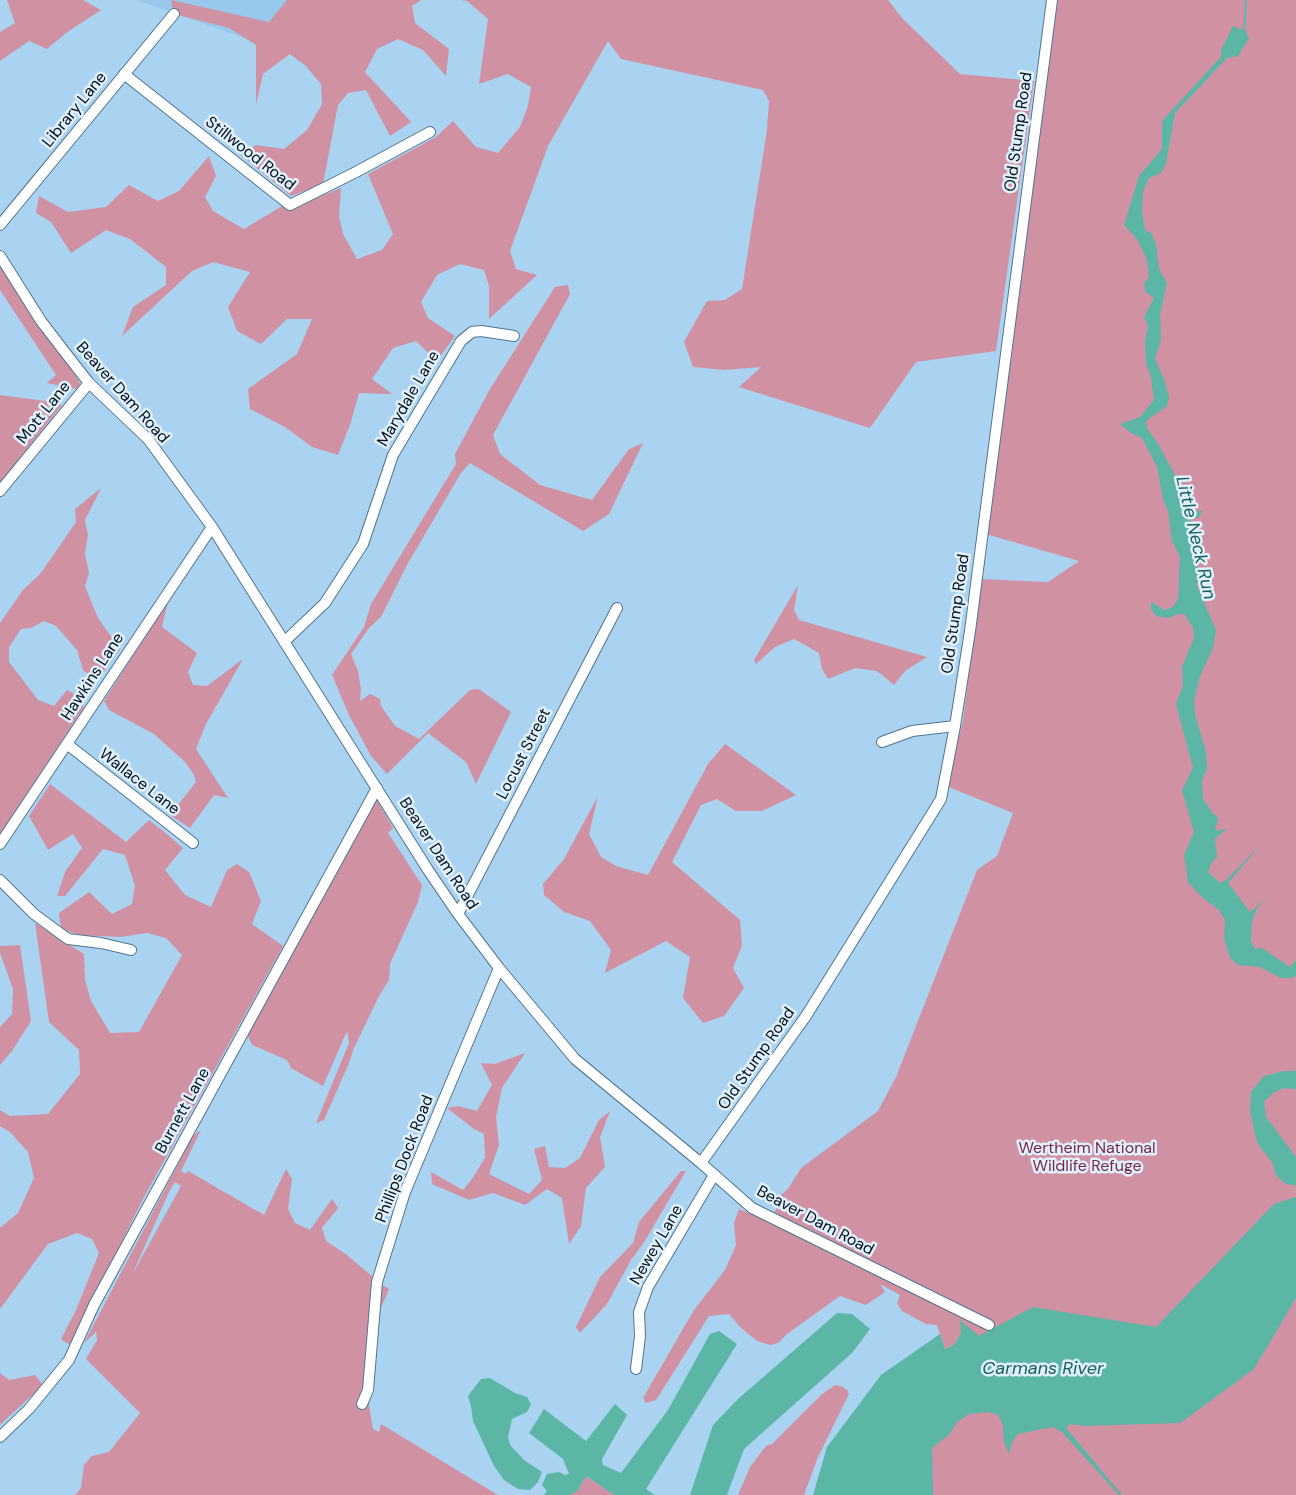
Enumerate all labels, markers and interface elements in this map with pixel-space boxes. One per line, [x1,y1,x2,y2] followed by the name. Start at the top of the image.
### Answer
[39,68,111,152] street label: Library Lane
[1001,71,1037,193] street label: Old Stump Road
[201,113,299,195] street label: Stillwood Road
[71,338,173,448] street label: Beaver Dam Road
[374,348,444,450] street label: Marydale Lane
[13,378,75,448] street label: Mott Lane
[1170,474,1220,602] water label: Little Neck Run
[938,553,974,675] street label: Old Stump Road
[58,630,128,724] street label: Hawkins Lane
[493,705,555,803] street label: Locust Street
[95,745,183,819] street label: Wallace Lane
[395,794,481,914] street label: Beaver Dam Road
[715,1004,799,1114] street label: Old Stump Road
[152,1065,214,1157] street label: Burnett Lane
[372,1093,438,1225] street label: Phillips Dock Road
[1018,1139,1156,1177] park label: Wertheim National Wildlife Refuge
[753,1182,877,1260] street label: Beaver Dam Road
[626,1202,688,1288] street label: Newey Lane
[982,1358,1104,1380] water label: Carmans River

